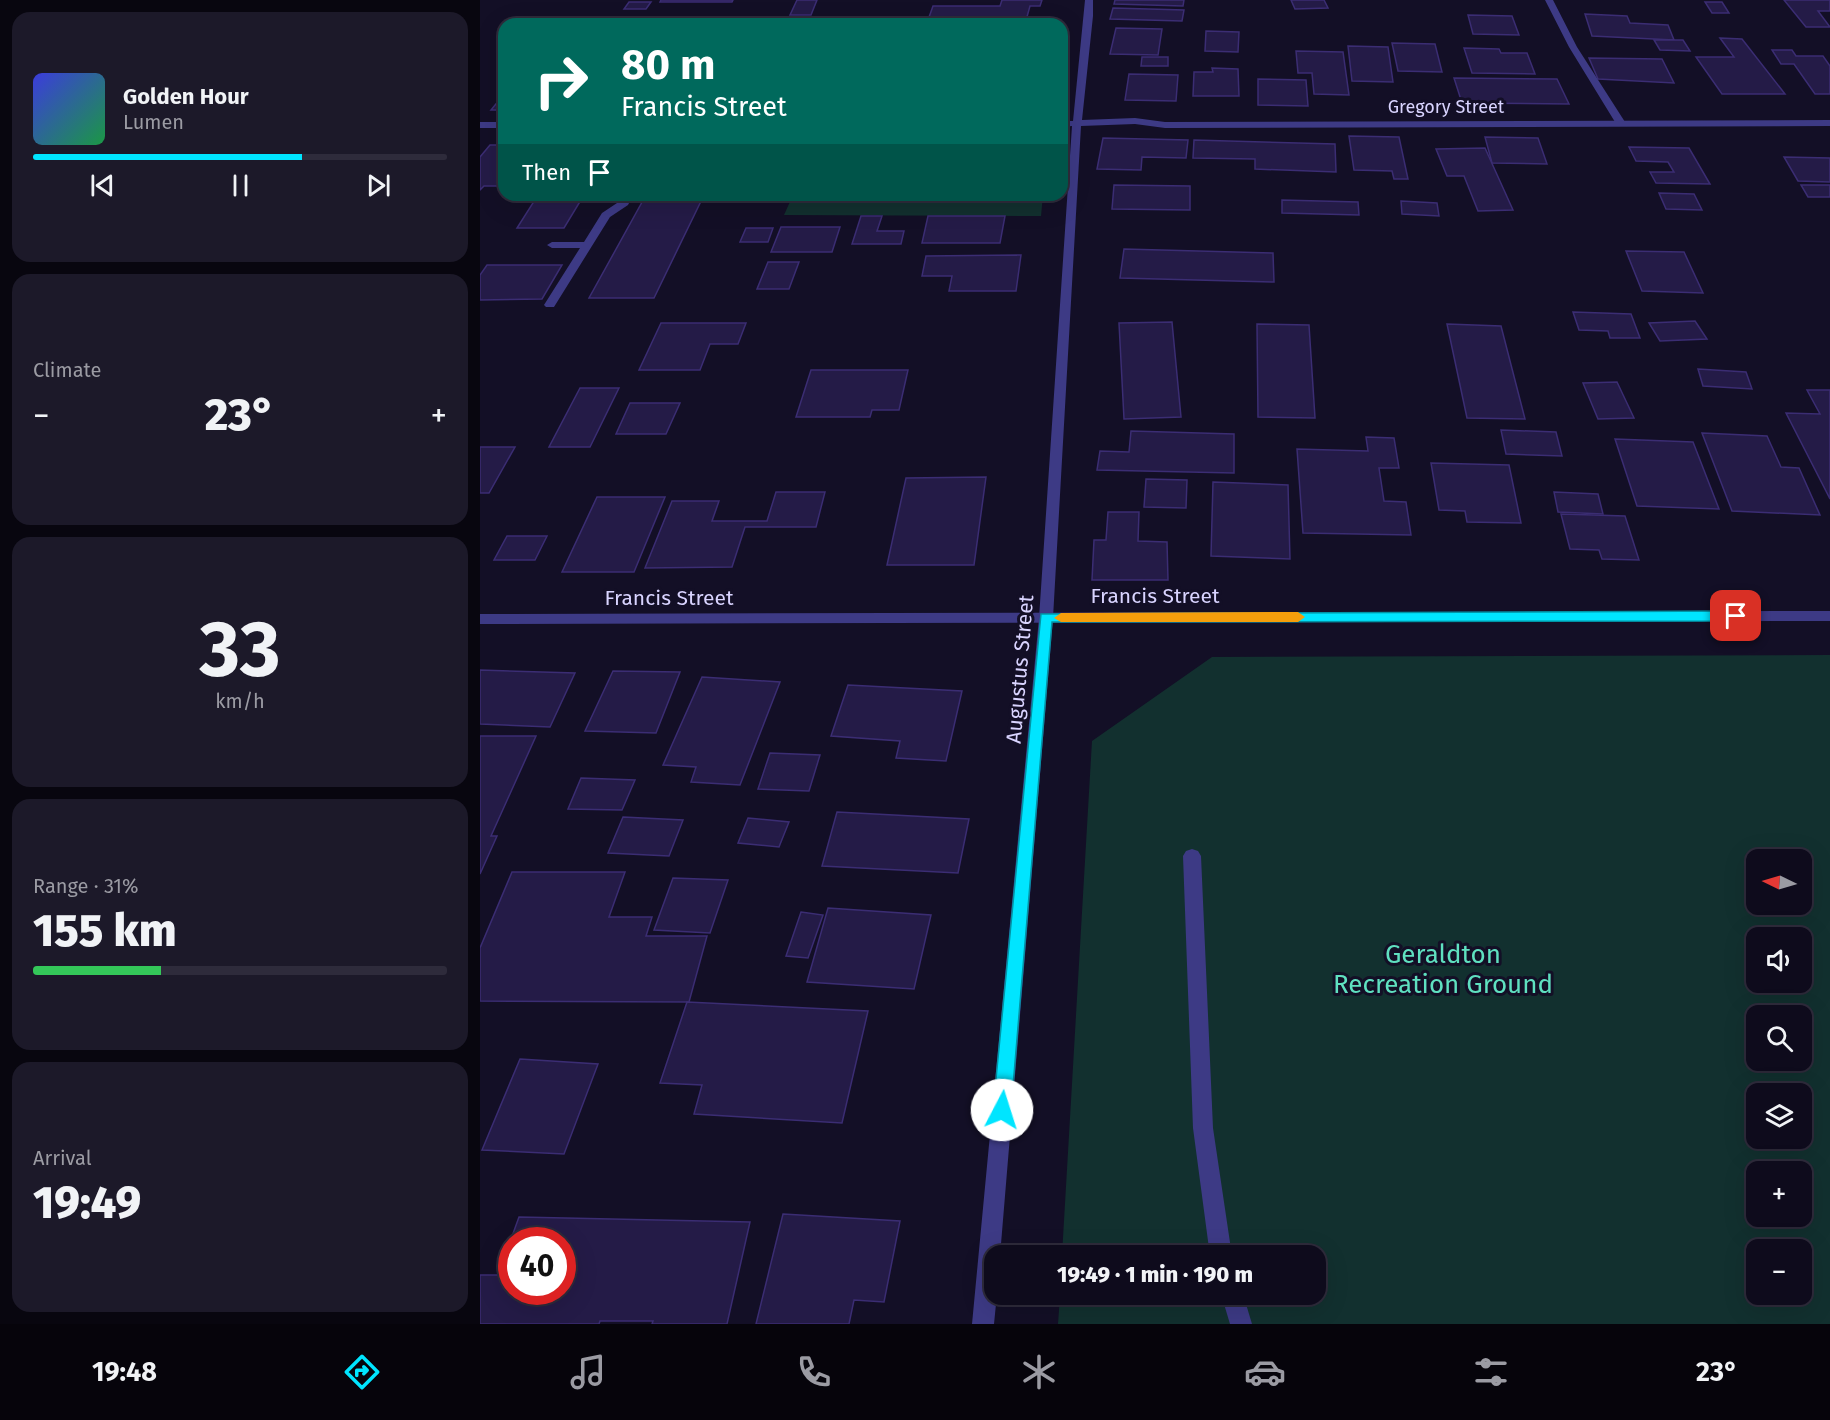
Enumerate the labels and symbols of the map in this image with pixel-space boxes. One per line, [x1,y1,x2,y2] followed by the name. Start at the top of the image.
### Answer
[1388,96,1505,118] street label: Gregory Street
[1091,583,1220,609] street label: Francis Street
[605,585,734,611] street label: Francis Street
[1710,590,1761,641] pin
[1001,593,1039,744] street label: Augustus Street
[1746,849,1812,915] north arrow
[1333,939,1553,1000] park label: Geraldton Recreation Ground
[970,1078,1034,1142] position arrow
[498,1227,576,1305] speed limit sign: 40

